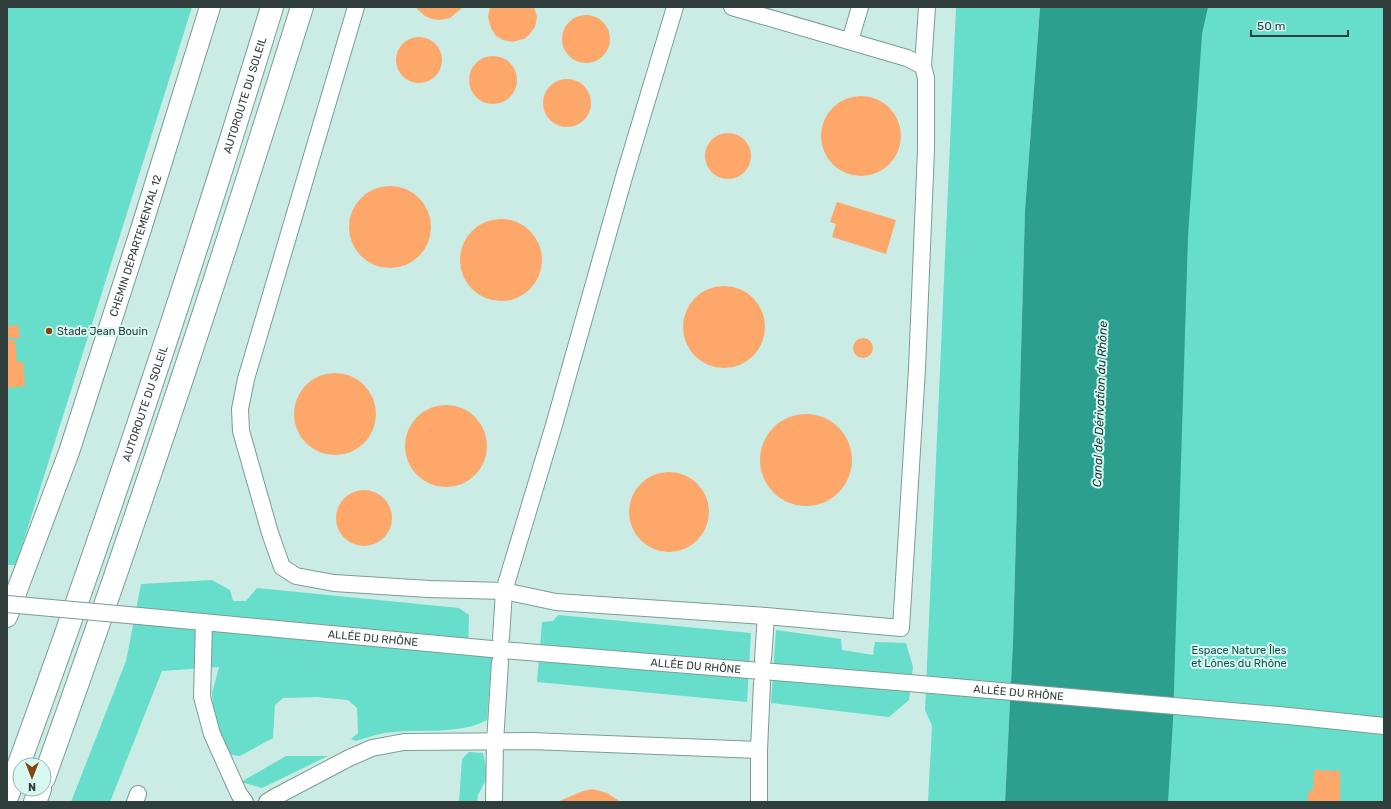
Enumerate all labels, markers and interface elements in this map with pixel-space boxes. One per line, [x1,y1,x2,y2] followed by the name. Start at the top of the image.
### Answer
[1251,12,1348,38] scale bar
[1257,19,1285,33] text: 50 m
[220,35,269,155] street label: AUTOROUTE DU SOLEIL
[107,173,164,318] street label: CHEMIN DÉPARTEMENTAL 12
[1090,320,1110,487] water label: Canal de Dérivation du Rhône
[57,325,148,338] place label: Stade Jean Bouin
[44,326,54,336] marker: Stade Jean Bouin
[120,344,170,463] street label: AUTOROUTE DU SOLEIL
[327,627,419,649] street label: ALLÉE DU RHÔNE
[1191,644,1287,670] park label: Espace Nature Îles et Lônes du Rhône
[650,656,742,676] street label: ALLÉE DU RHÔNE
[973,682,1065,703] street label: ALLÉE DU RHÔNE
[12,757,52,797] north arrow
[28,780,36,793] text: N

